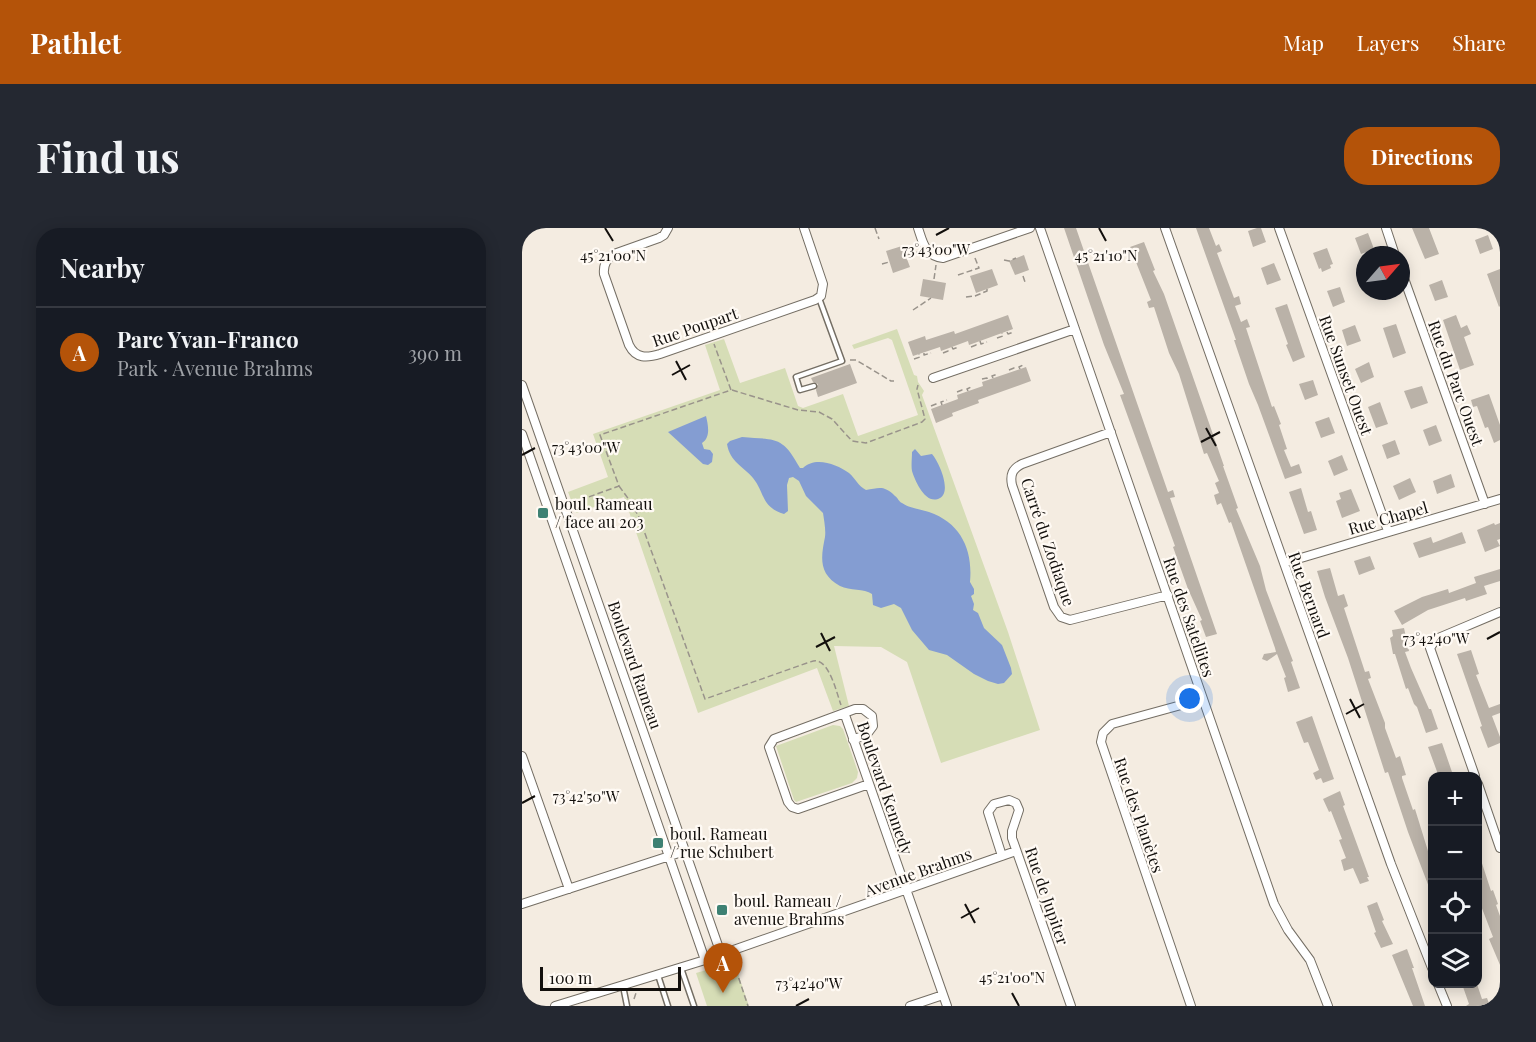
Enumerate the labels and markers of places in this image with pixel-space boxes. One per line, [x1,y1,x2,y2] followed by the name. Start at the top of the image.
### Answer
[555,493,653,532] place label: boul. Rameau / face au 203
[536,506,550,520] marker: boul. Rameau / face au 203
[670,823,774,862] place label: boul. Rameau / rue Schubert
[651,836,665,850] marker: boul. Rameau / rue Schubert
[734,890,844,929] place label: boul. Rameau / avenue Brahms
[715,903,729,917] marker: boul. Rameau / avenue Brahms
[704,944,742,993] pin: A

